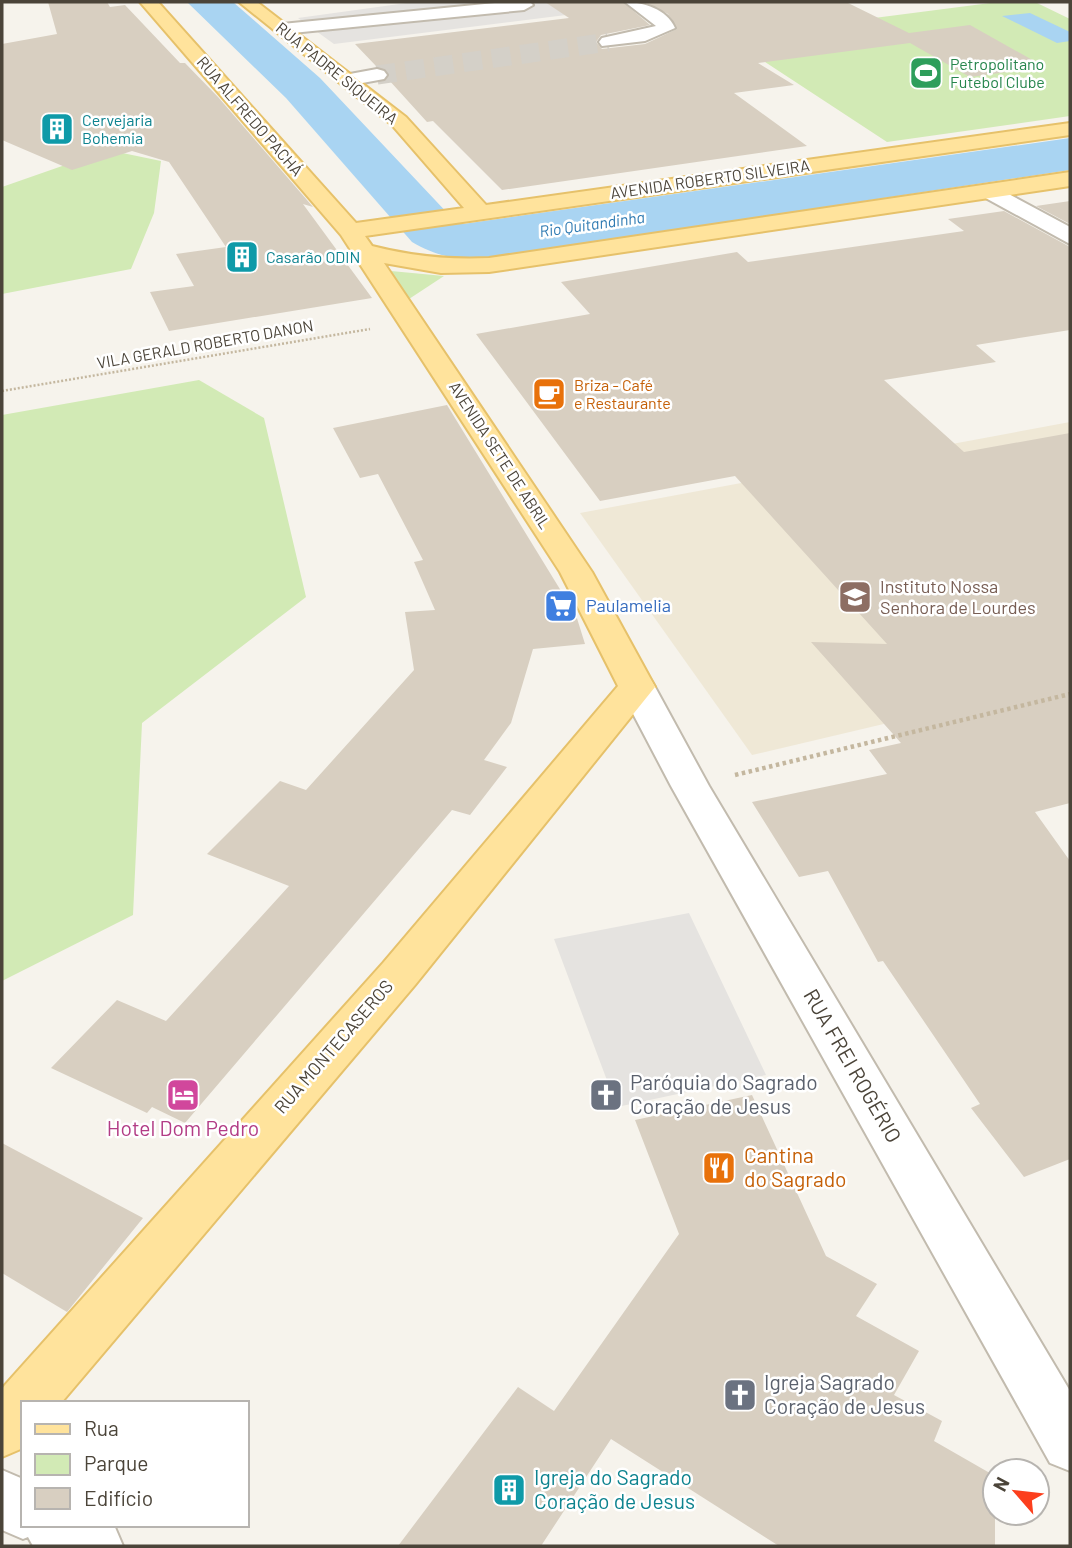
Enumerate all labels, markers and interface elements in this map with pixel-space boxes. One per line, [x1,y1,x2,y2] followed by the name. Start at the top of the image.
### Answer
[273,18,402,128] street label: RUA PADRE SIQUEIRA
[193,52,308,179] street label: RUA ALFREDO PACHÁ
[907,54,945,92] sports icon: Petropolitano Futebol Clube
[950,54,1045,91] place label: Petropolitano Futebol Clube
[38,110,76,148] building icon: Cervejaria Bohemia
[82,110,153,147] place label: Cervejaria Bohemia
[609,155,811,202] street label: AVENIDA ROBERTO SILVEIRA
[538,207,646,240] water label: Rio Quitandinha
[223,238,261,276] building icon: Casarão ODIN
[266,247,360,266] place label: Casarão ODIN
[95,315,315,372] street label: VILA GERALD ROBERTO DANON
[530,375,568,413] cafe icon: Briza - Café e Restaurante
[574,375,671,412] place label: Briza - Café e Restaurante
[446,378,555,532] street label: AVENIDA SETE DE ABRIL
[880,575,1036,618] place label: Instituto Nossa Senhora de Lourdes
[836,578,874,616] school or university icon: Instituto Nossa Senhora de Lourdes
[542,587,580,625] supermarket icon: Paulamelia
[586,594,671,616] place label: Paulamelia
[269,975,397,1118] street label: RUA MONTECASEROS
[799,984,907,1147] street label: RUA FREI ROGÉRIO
[630,1069,818,1118] place label: Paróquia do Sagrado Coração de Jesus
[164,1076,202,1114] hotel icon: Hotel Dom Pedro
[587,1076,625,1114] church icon: Paróquia do Sagrado Coração de Jesus
[107,1115,259,1140] place label: Hotel Dom Pedro
[744,1142,847,1191] place label: Cantina do Sagrado
[700,1149,738,1187] restaurant icon: Cantina do Sagrado
[764,1369,925,1418] place label: Igreja Sagrado Coração de Jesus
[721,1376,759,1414] church icon: Igreja Sagrado Coração de Jesus
[21,1401,248,1527] legend
[84,1415,119,1440] text: Rua
[84,1450,149,1475] text: Parque
[981,1457,1051,1527] north arrow
[534,1464,695,1513] place label: Igreja do Sagrado Coração de Jesus
[490,1471,528,1509] building icon: Igreja do Sagrado Coração de Jesus
[987,1473,1014,1495] text: N
[84,1485,153,1510] text: Edifício

